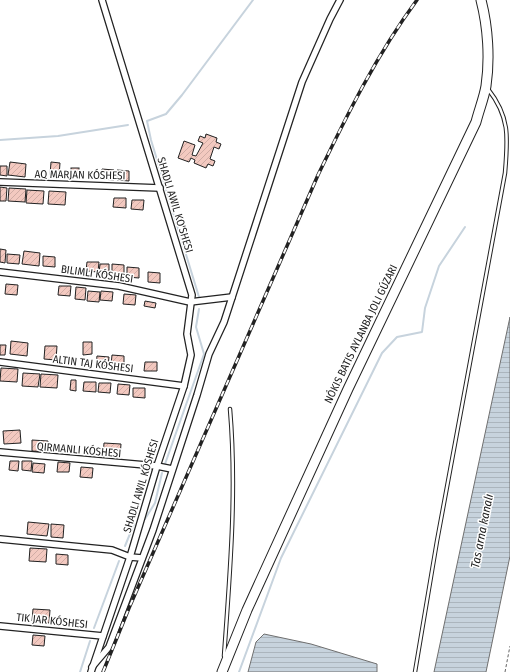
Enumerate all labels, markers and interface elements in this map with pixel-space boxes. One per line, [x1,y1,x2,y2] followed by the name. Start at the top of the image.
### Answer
[154,156,196,254] street label: SHADLI AWIL KO'SHESI
[34,167,126,182] street label: AQ MARJAN KÓSHESI
[60,261,134,286] street label: BILIMLI KÓSHESI
[321,262,400,405] street label: NÓKIS BATIS AYLANBA JOLI GÚZARI
[52,352,134,375] street label: ALTIN TAJ KÓSHESI
[120,437,161,534] street label: SHADLI AWIL KÓSHESI
[36,439,122,460] street label: QIRMANLI KÓSHESI
[468,493,496,569] water label: Tas arna kanalı
[16,610,89,631] street label: TIK JAR KÓSHESI

